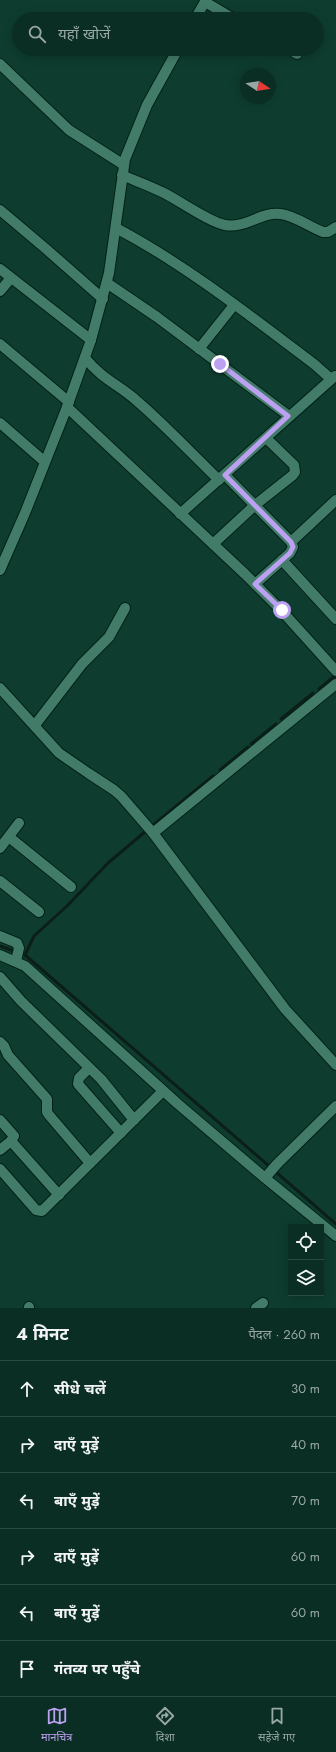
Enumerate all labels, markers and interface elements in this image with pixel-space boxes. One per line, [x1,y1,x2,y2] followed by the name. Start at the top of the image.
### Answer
[12,12,324,56] search box
[26,23,48,45] icon: search
[58,23,110,45] text: यहाँ खोजें
[240,68,276,104] north arrow
[211,355,229,373] route end
[273,601,291,619] route start
[288,1224,324,1296] map controls
[288,1224,324,1260] button: locate
[288,1260,324,1296] button: layers
[16,1322,69,1346] text: 4 मिनट
[248,1325,320,1344] text: पैदल · 260 m
[16,1378,38,1400] icon: ahead
[54,1378,106,1400] text: सीधे चलें
[291,1379,320,1398] text: 30 m
[16,1434,38,1456] icon: right
[54,1434,99,1456] text: दाएँ मुड़ें
[291,1435,320,1454] text: 40 m
[16,1490,38,1512] icon: left
[54,1490,100,1512] text: बाएँ मुड़ें
[291,1491,320,1510] text: 70 m
[16,1546,38,1568] icon: right
[54,1546,99,1568] text: दाएँ मुड़ें
[291,1547,320,1566] text: 60 m
[16,1602,38,1624] icon: left
[54,1602,100,1624] text: बाएँ मुड़ें
[291,1603,320,1622] text: 60 m
[16,1658,38,1680] icon: arrive
[54,1658,140,1680] text: गंतव्य पर पहुँचे
[41,1705,72,1745] tab: मानचित्र
[154,1705,176,1745] tab: दिशा
[258,1705,295,1745] tab: सहेजे गए

